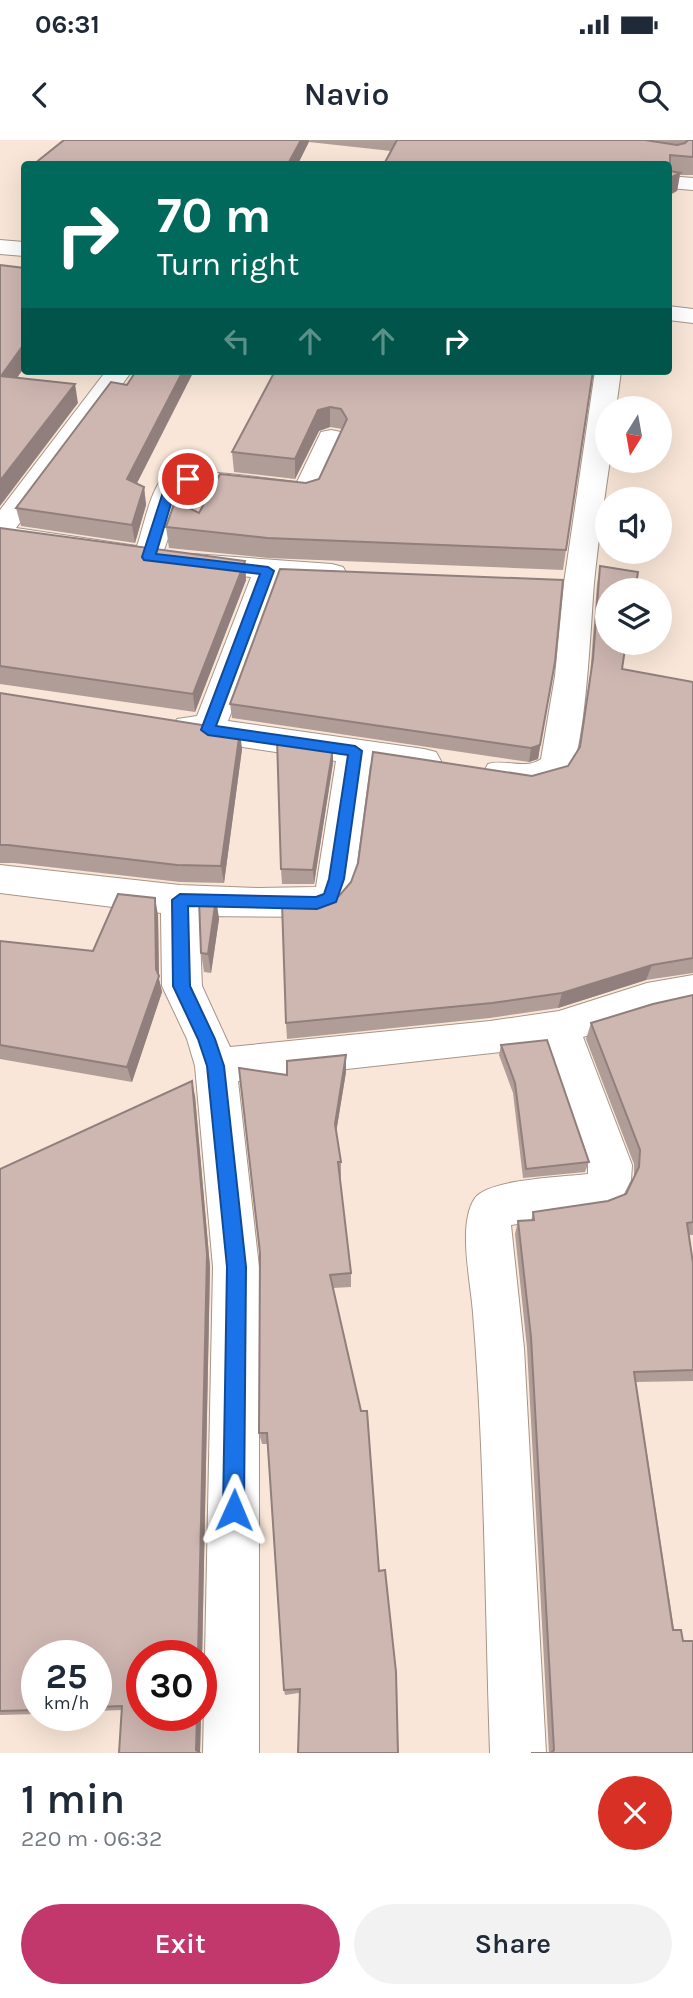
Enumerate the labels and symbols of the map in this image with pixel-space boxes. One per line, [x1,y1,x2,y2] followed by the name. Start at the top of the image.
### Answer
[595,396,672,472] north arrow
[158,449,218,509] pin
[197,1473,271,1547] position arrow
[126,1640,217,1731] speed limit sign: 30

